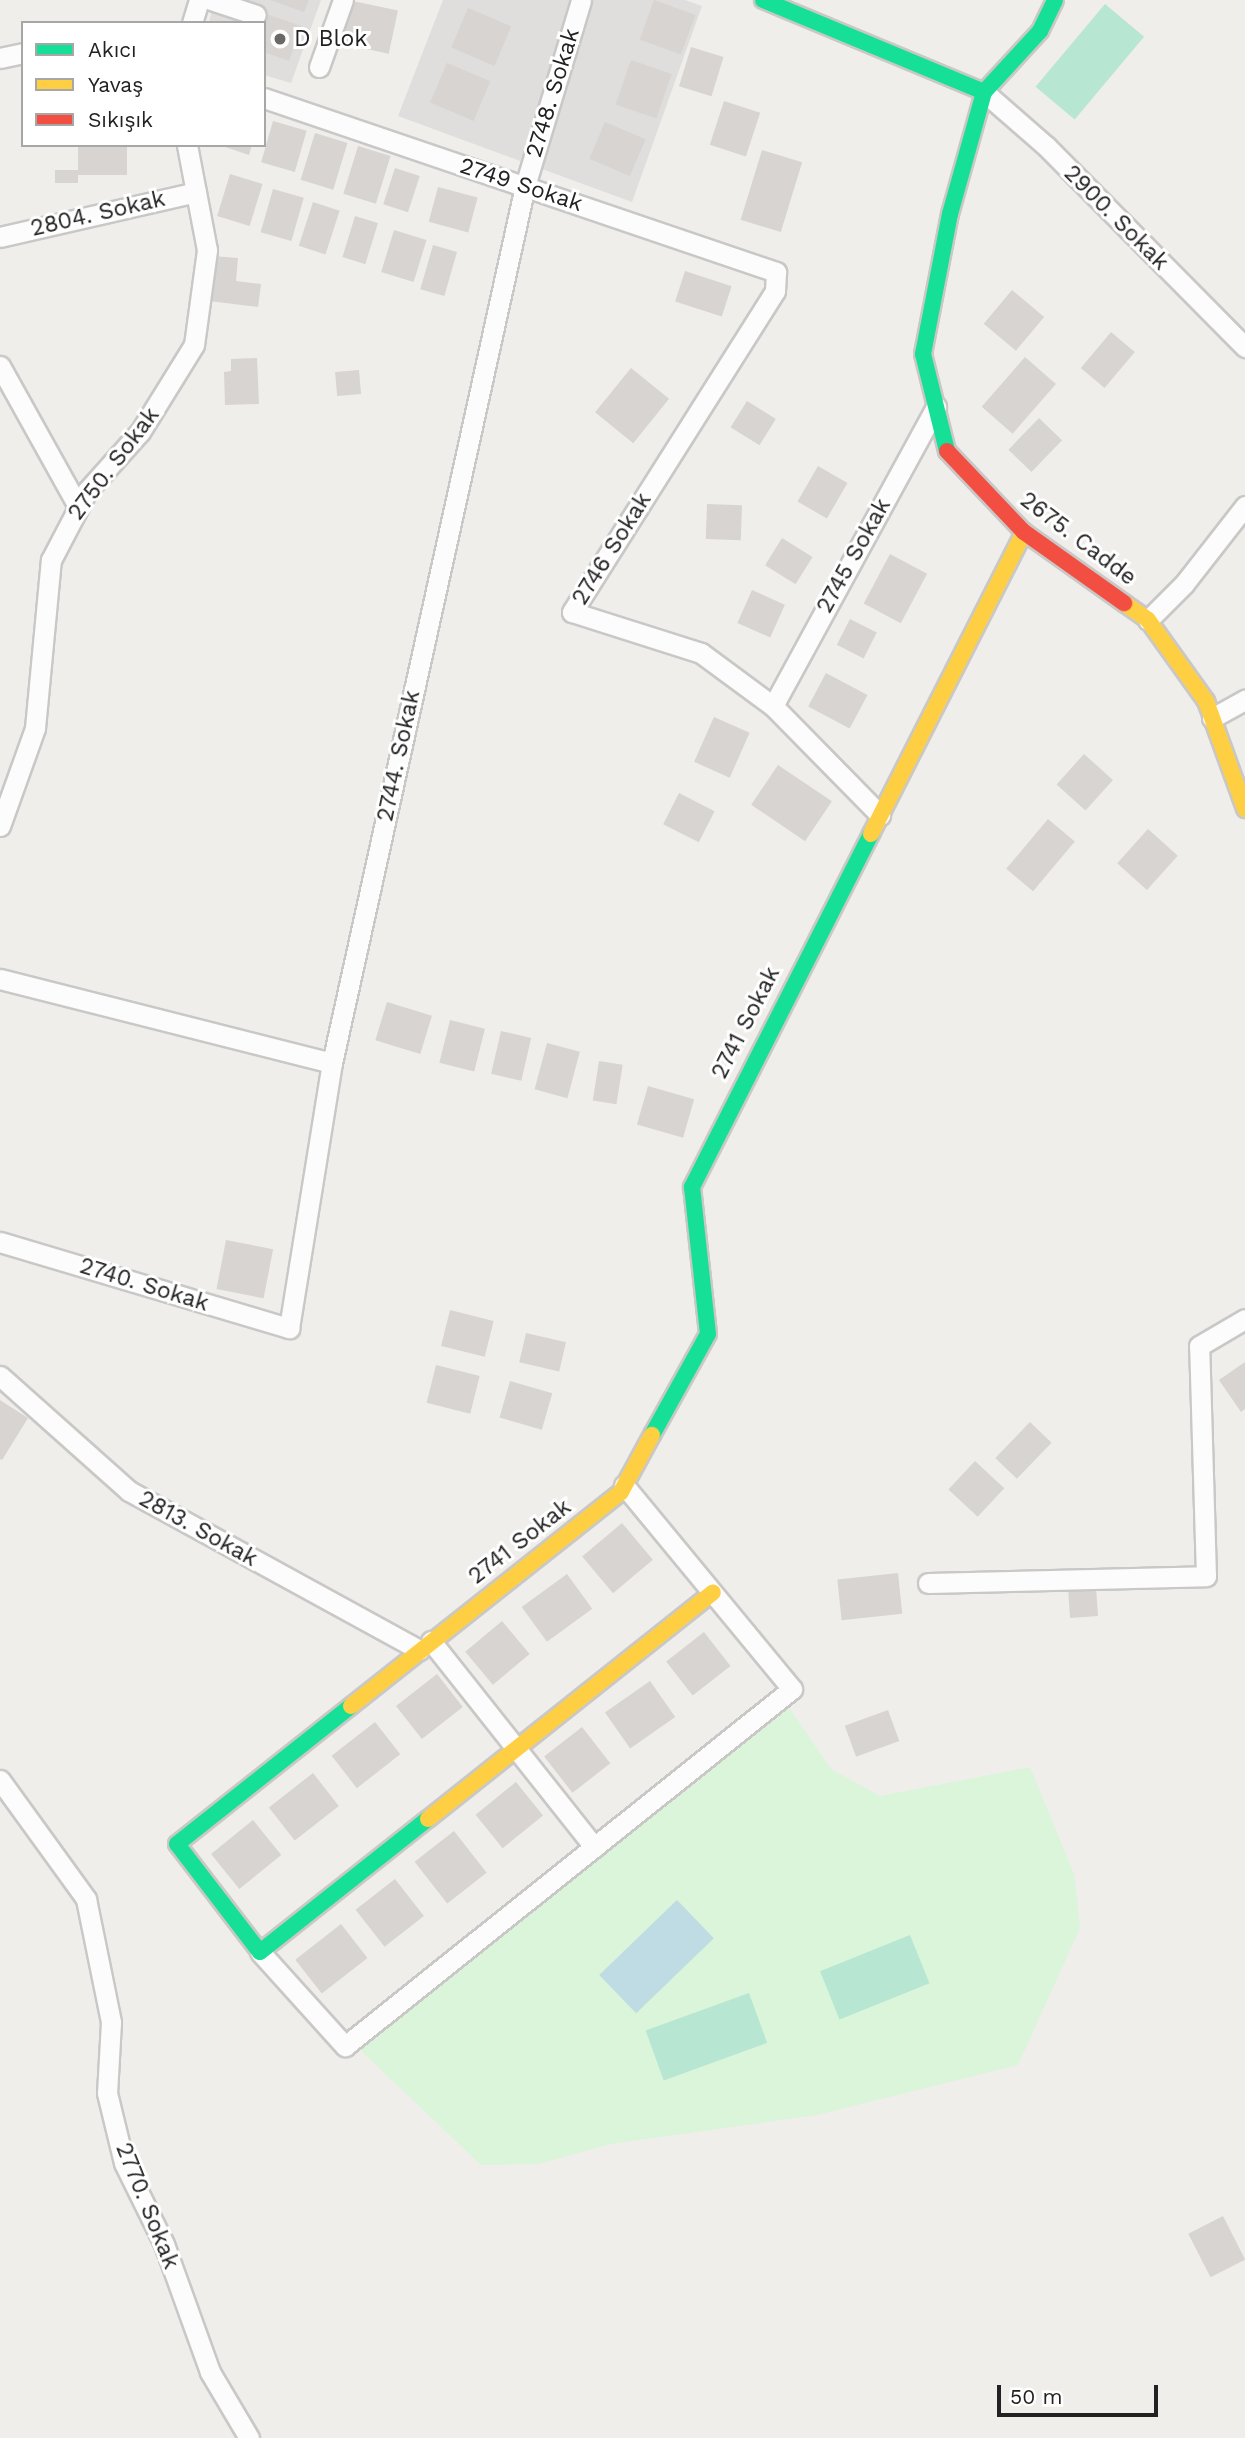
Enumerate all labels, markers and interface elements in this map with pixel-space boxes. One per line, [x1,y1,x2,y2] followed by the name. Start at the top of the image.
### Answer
[21,21,266,147] legend
[294,25,367,53] place label: D Blok
[520,25,586,161] street label: 2748. Sokak
[272,31,288,47] marker: D Blok
[88,37,137,62] text: Akıcı
[88,72,143,97] text: Yavaş
[88,107,153,132] text: Sıkışık
[456,152,586,218] street label: 2749 Sokak
[1058,160,1174,276] street label: 2900. Sokak
[28,185,168,243] street label: 2804. Sokak
[63,402,165,526] street label: 2750. Sokak
[1014,486,1142,592] street label: 2675. Cadde
[566,488,658,610] street label: 2746 Sokak
[811,494,897,618] street label: 2745 Sokak
[372,688,426,824] street label: 2744. Sokak
[706,962,786,1084] street label: 2741 Sokak
[76,1252,212,1318] street label: 2740. Sokak
[134,1485,262,1573] street label: 2813. Sokak
[463,1494,577,1590] street label: 2741 Sokak
[109,2139,185,2273] street label: 2770. Sokak
[1000,2372,1161,2416] scale bar
[1010,2384,1062,2409] text: 50 m

